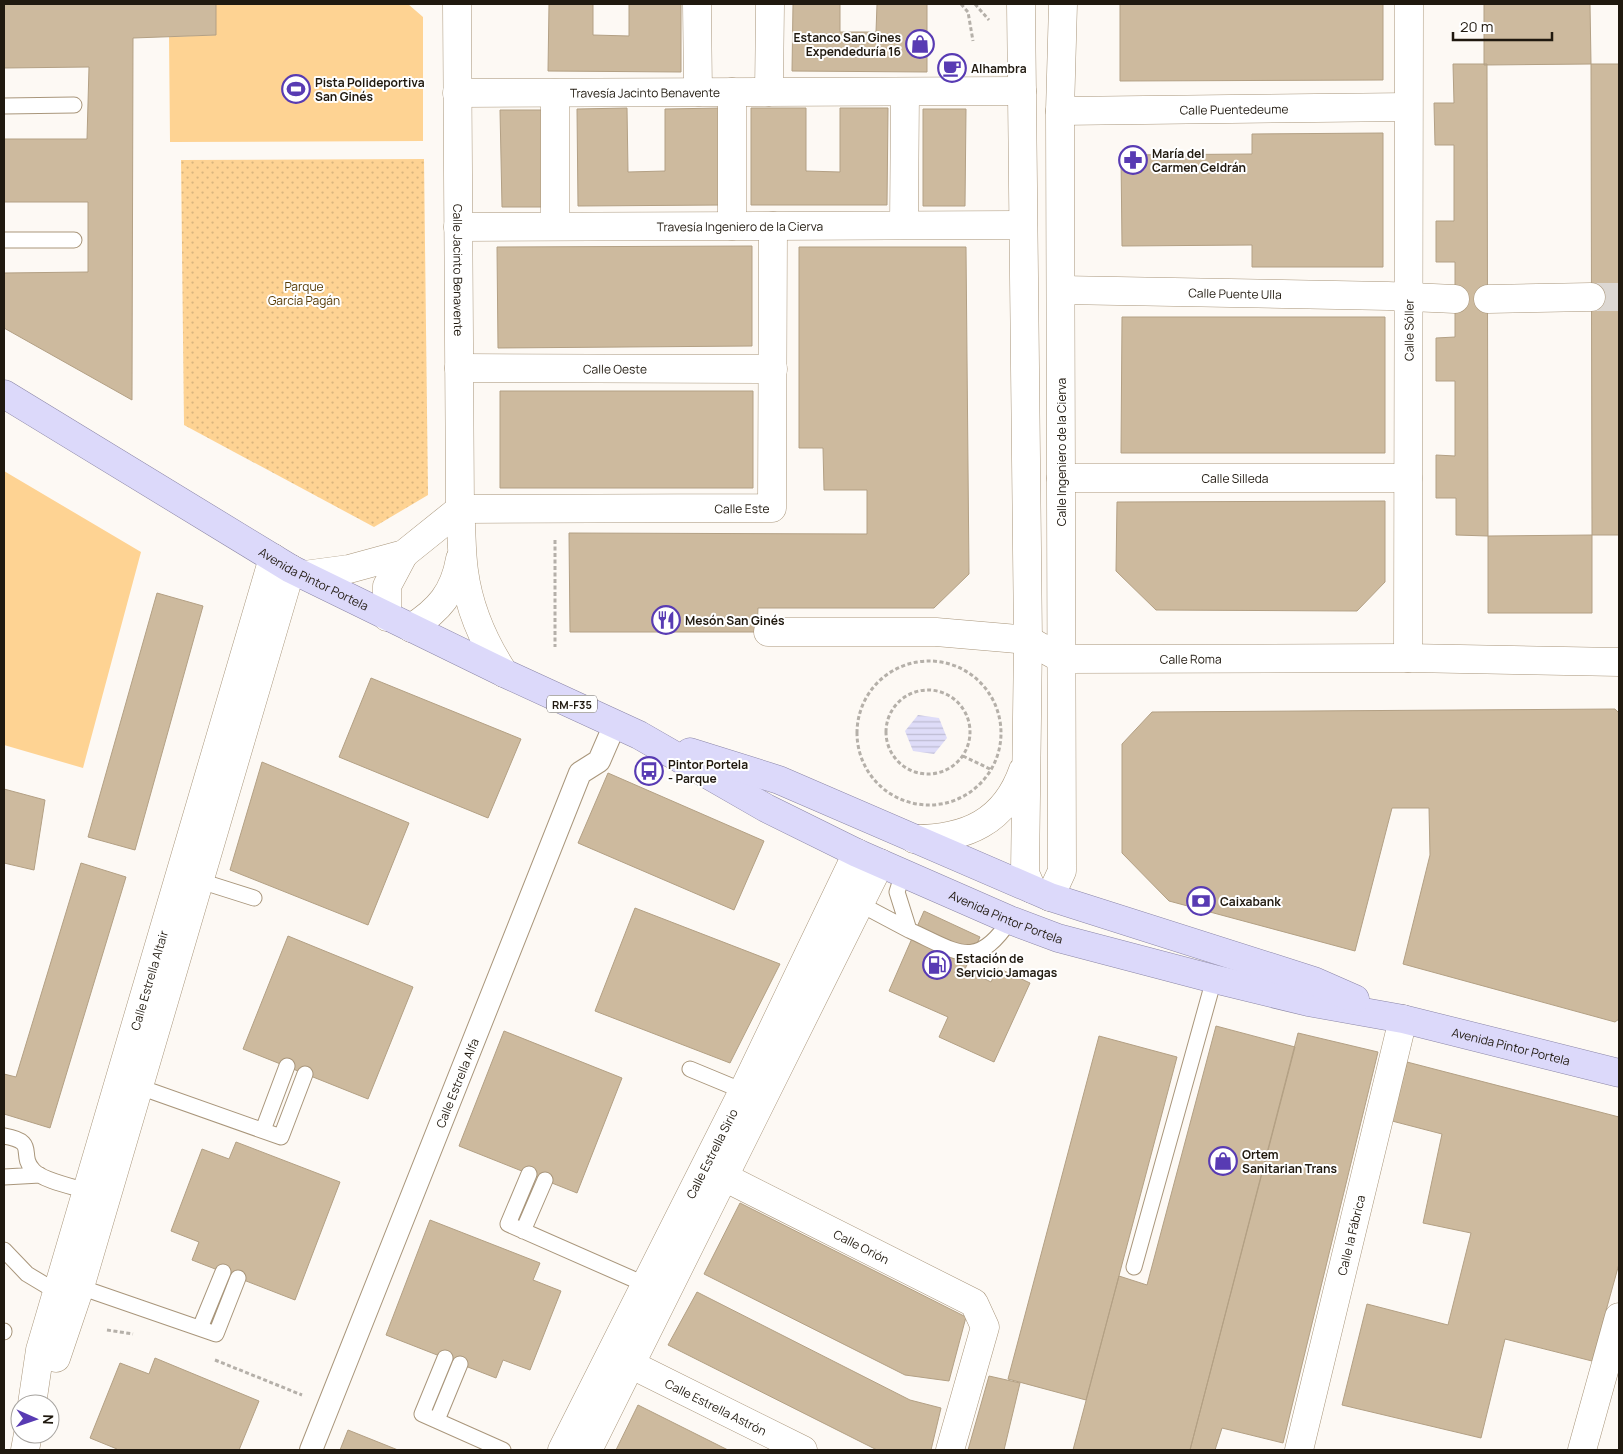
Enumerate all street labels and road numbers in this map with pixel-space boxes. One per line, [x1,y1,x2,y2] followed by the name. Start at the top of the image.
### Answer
[570,84,720,101] street label: Travesía Jacinto Benavente
[1180,100,1288,118] street label: Calle Puentedeume
[450,204,467,336] street label: Calle Jacinto Benavente
[657,217,823,235] street label: Travesía Ingeniero de la Cierva
[1188,284,1282,303] street label: Calle Puente Ulla
[1400,298,1417,361] street label: Calle Sóller
[583,360,647,377] street label: Calle Oeste
[1053,378,1070,526] street label: Calle Ingeniero de la Cierva
[1202,470,1268,487] street label: Calle Silleda
[714,500,770,517] street label: Calle Este
[256,543,372,614] street label: Avenida Pintor Portela
[1160,650,1222,667] street label: Calle Roma
[547,696,597,712] road number: RM-F35
[947,886,1065,947] street label: Avenida Pintor Portela
[126,928,172,1032] street label: Calle Estrella Altair
[1450,1023,1572,1069] street label: Avenida Pintor Portela
[431,1035,482,1130] street label: Calle Estrella Alfa
[682,1106,741,1201] street label: Calle Estrella Sirio
[1333,1193,1369,1277] street label: Calle la Fábrica
[831,1225,892,1267] street label: Calle Orión
[662,1374,770,1439] street label: Calle Estrella Astrón

